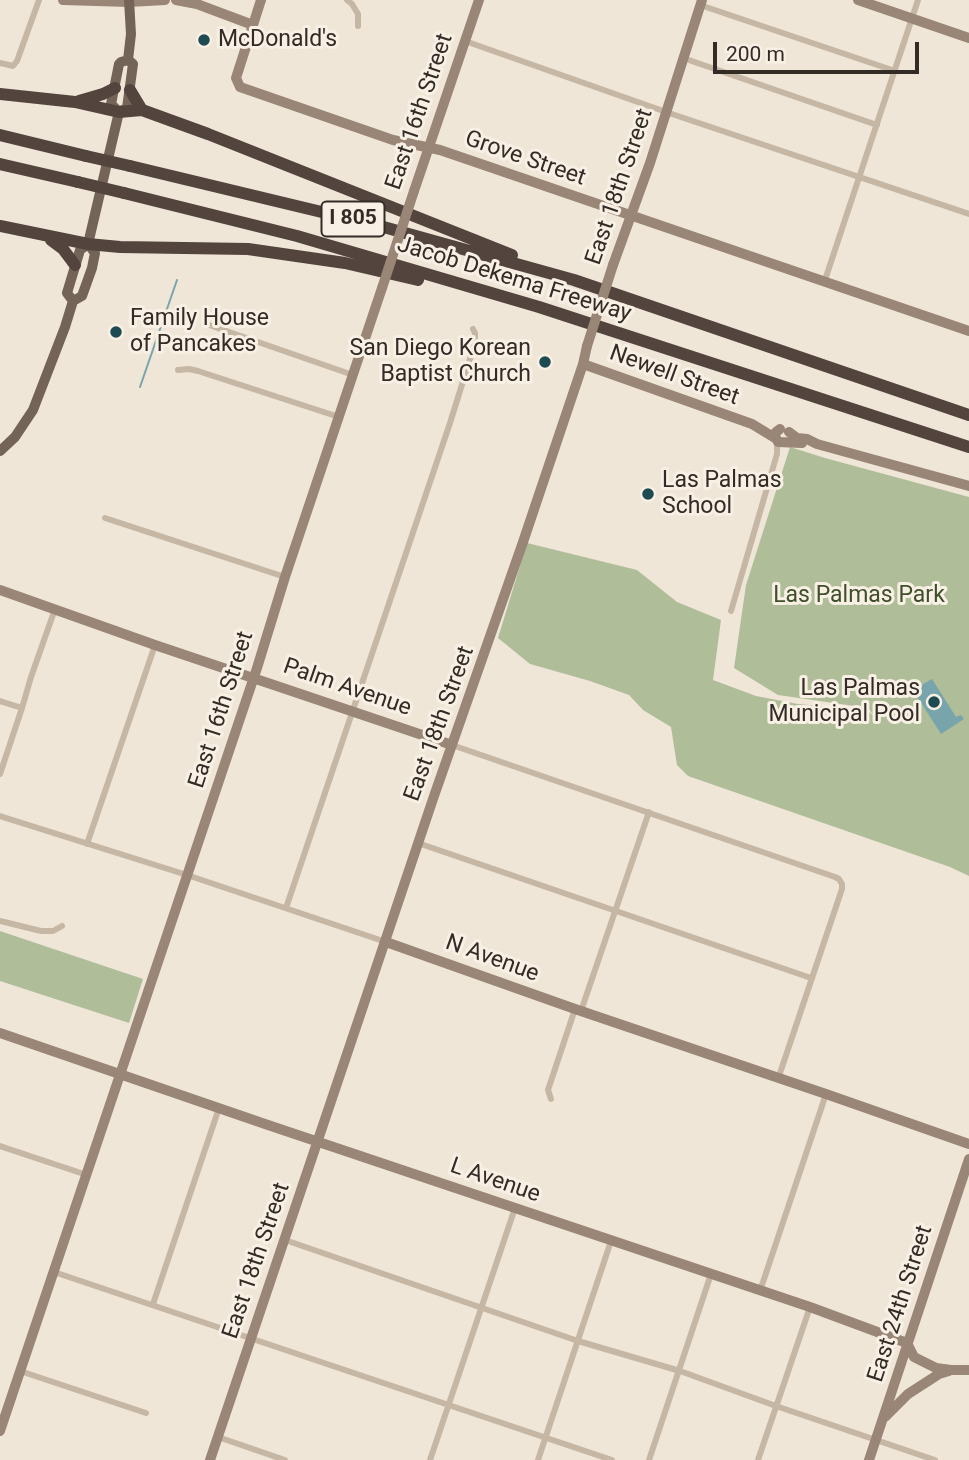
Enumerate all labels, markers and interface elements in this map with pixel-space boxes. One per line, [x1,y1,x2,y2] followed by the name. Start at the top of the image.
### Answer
[218,26,337,54] place label: McDonald's
[717,28,923,72] scale bar
[380,30,460,194] street label: East 16th Street
[196,32,212,48] marker: McDonald's
[726,42,785,66] text: 200 m
[580,105,660,269] street label: East 18th Street
[461,125,589,193] street label: Grove Street
[322,202,384,236] road number: I 805
[394,231,634,329] street label: Jacob Dekema Freeway
[130,305,269,359] place label: Family House of Pancakes
[108,324,124,340] marker: Family House of Pancakes
[350,335,531,389] place label: San Diego Korean Baptist Church
[606,340,742,412] street label: Newell Street
[537,354,553,370] marker: San Diego Korean Baptist Church
[662,467,782,521] place label: Las Palmas School
[640,486,656,502] marker: Las Palmas School
[773,582,945,610] park label: Las Palmas Park
[184,628,260,792] street label: East 16th Street
[399,643,481,805] street label: East 18th Street
[279,653,415,723] street label: Palm Avenue
[768,675,920,729] place label: Las Palmas Municipal Pool
[926,694,942,710] marker: Las Palmas Municipal Pool
[442,929,542,989] street label: N Avenue
[446,1153,544,1209] street label: L Avenue
[217,1179,297,1343] street label: East 18th Street
[863,1222,939,1386] street label: East 24th Street

